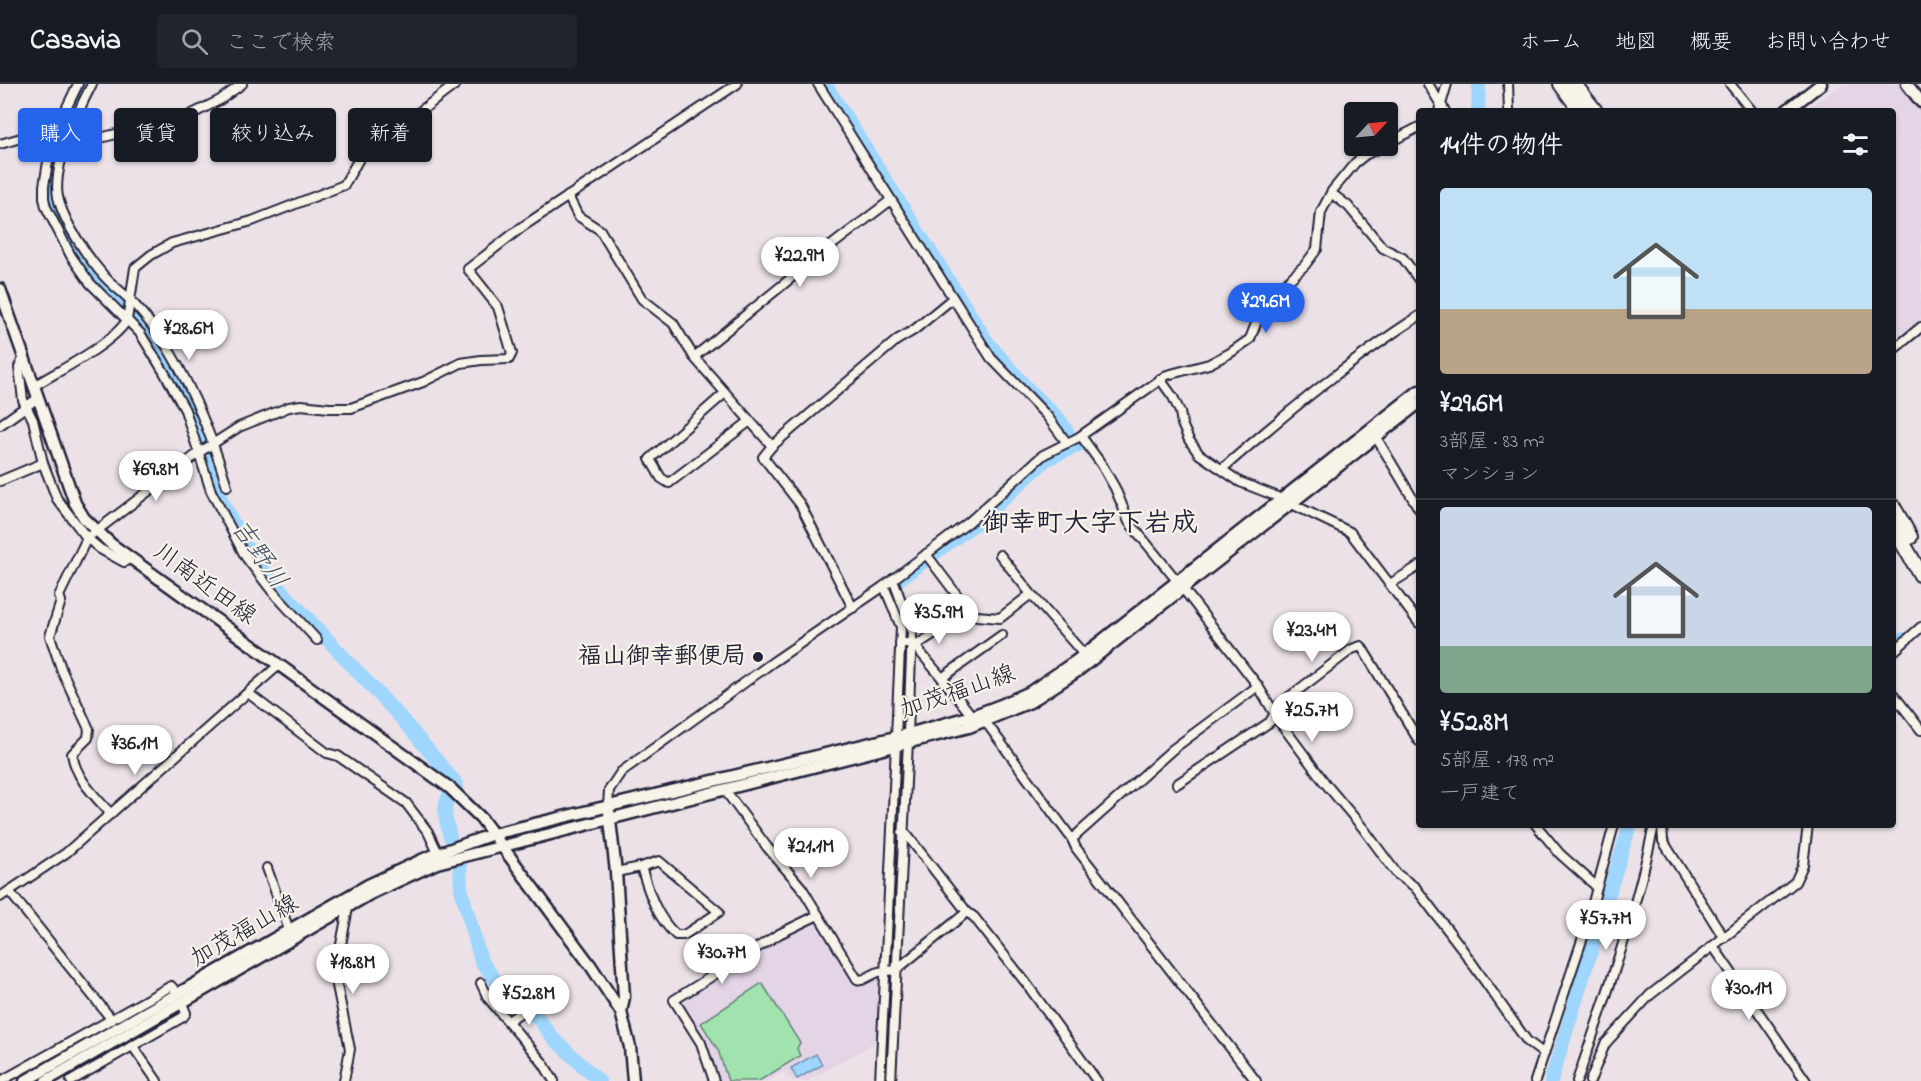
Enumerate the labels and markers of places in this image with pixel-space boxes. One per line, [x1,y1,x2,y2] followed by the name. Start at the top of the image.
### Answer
[751,237,849,288] pin: ¥22.9M
[1217,283,1315,334] pin: ¥29.6M
[140,310,238,361] pin: ¥28.6M
[107,451,205,502] pin: ¥69.8M
[890,594,988,645] pin: ¥35.9M
[1263,612,1361,663] pin: ¥23.4M
[578,640,746,675] place label: 福山御幸郵便局
[751,650,765,664] marker: 福山御幸郵便局
[1263,692,1361,743] pin: ¥25.7M
[86,725,184,776] pin: ¥36.1M
[762,828,860,879] pin: ¥21.1M
[1557,900,1655,951] pin: ¥57.7M
[673,934,771,985] pin: ¥30.7M
[304,944,402,995] pin: ¥18.8M
[1700,970,1798,1021] pin: ¥30.1M
[480,975,578,1026] pin: ¥52.8M

